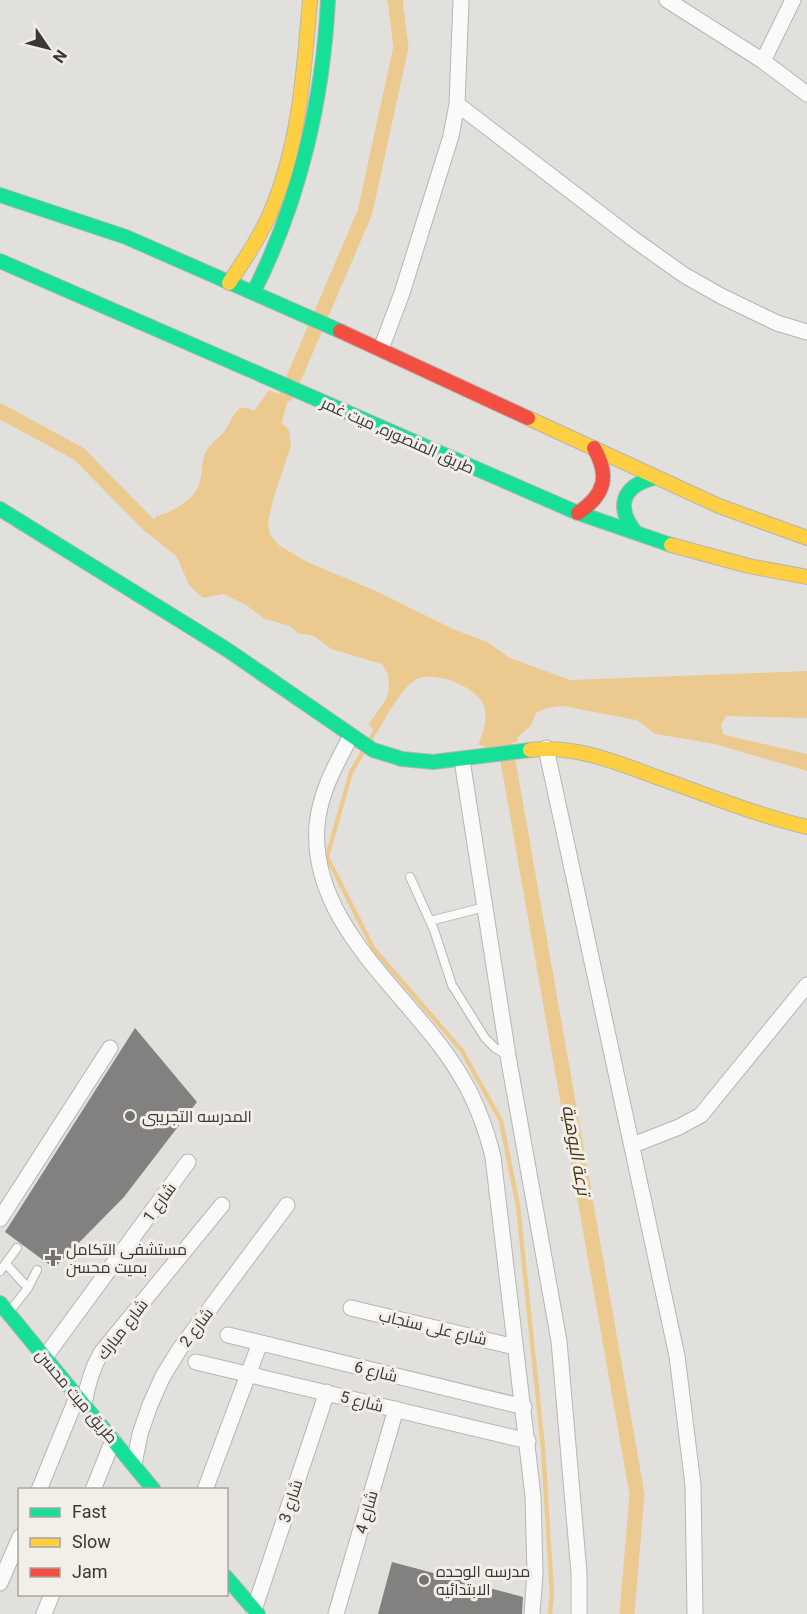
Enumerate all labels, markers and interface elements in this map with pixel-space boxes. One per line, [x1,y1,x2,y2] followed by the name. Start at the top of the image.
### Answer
[18,18,78,78] north arrow
[49,46,71,66] text: N
[317,393,477,479] street label: طريق المنصوره, ميت غمر
[558,1103,595,1200] water label: ترعة البوهية
[142,1107,252,1127] place label: المدرسه التجريبى
[123,1109,137,1123] marker: المدرسه التجريبى
[139,1179,182,1227] street label: شارع 1
[66,1240,187,1278] place label: مستشفى التكامل بميت محسن
[44,1249,62,1267] marker: مستشفى التكامل بميت محسن
[93,1295,153,1365] street label: شارع مبارك
[176,1304,219,1352] street label: شارع 2
[377,1306,489,1351] street label: شارع على سنجاب
[31,1345,122,1448] street label: طريق ميت محسن
[352,1357,400,1388] street label: شارع 6
[338,1387,386,1418] street label: شارع 5
[275,1477,308,1526] street label: شارع 3
[18,1488,228,1596] legend
[351,1488,384,1536] street label: شارع 4
[72,1501,107,1522] text: Fast
[72,1531,111,1552] text: Slow
[72,1561,108,1582] text: Jam
[436,1562,530,1599] place label: مدرسه الوحده الابتدائيه
[417,1573,431,1587] marker: مدرسه الوحده الابتدائيه

